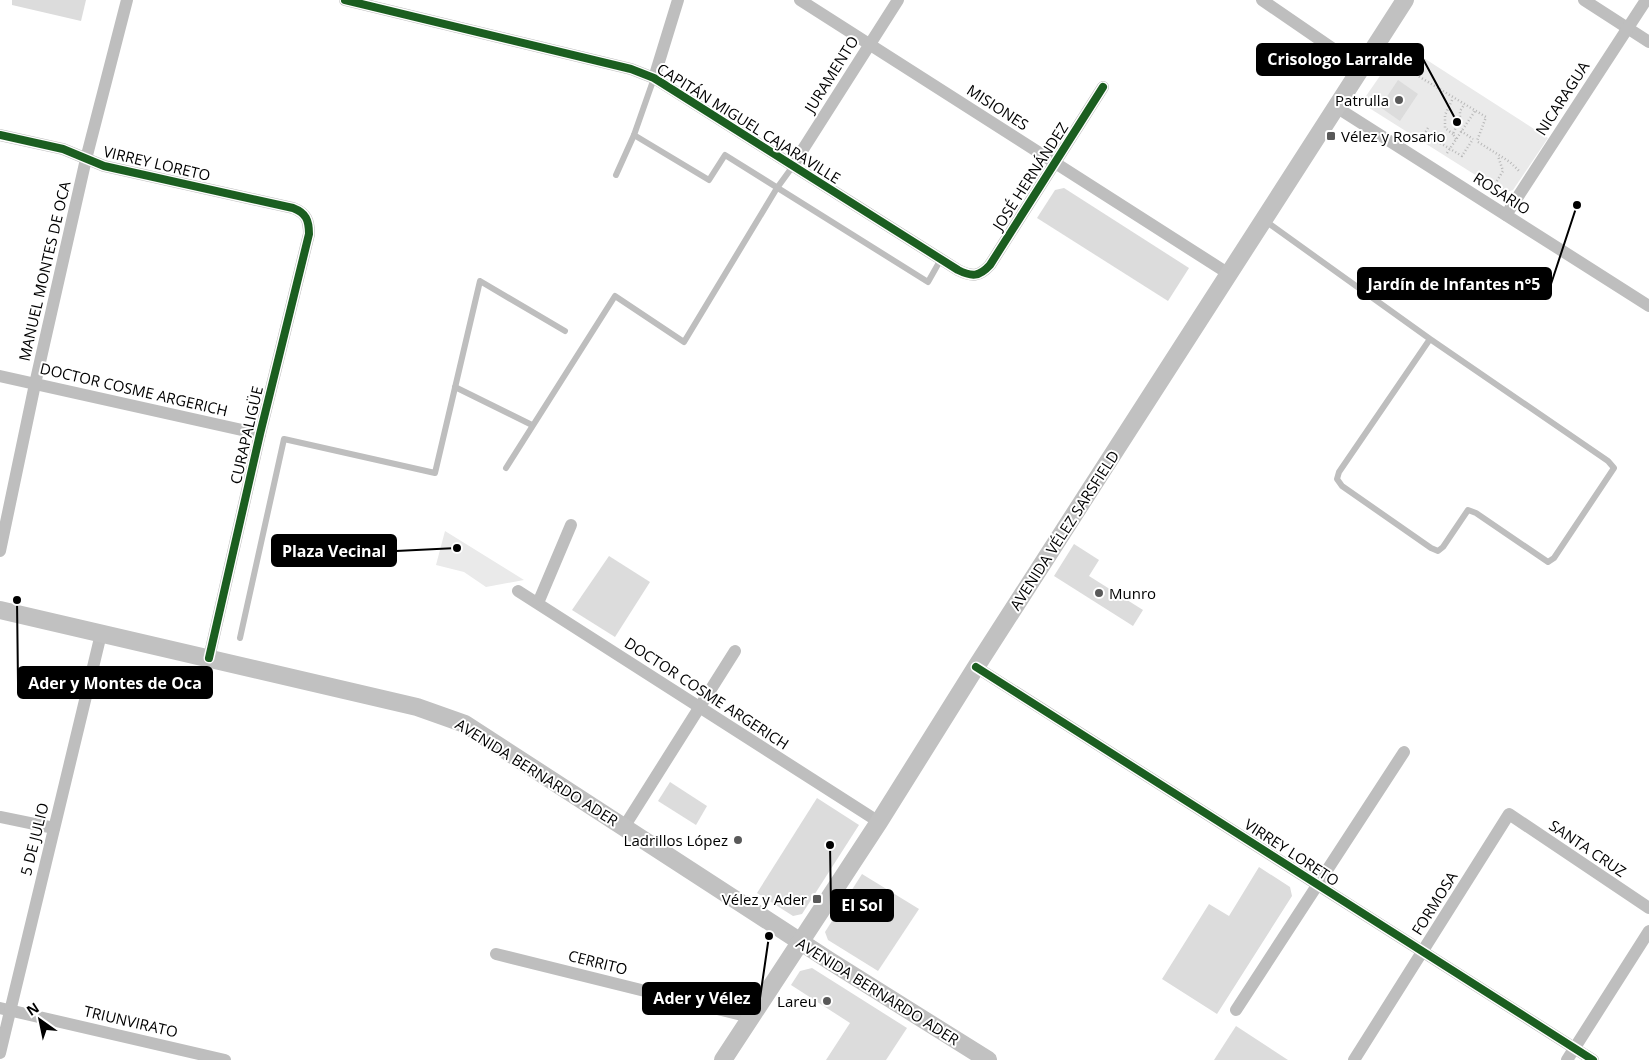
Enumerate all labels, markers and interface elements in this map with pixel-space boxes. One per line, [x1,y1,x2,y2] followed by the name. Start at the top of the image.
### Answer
[798,32,862,118] street label: JURAMENTO
[1257,44,1423,75] callout: Crisologo Larralde
[1267,48,1413,70] text: Crisologo Larralde
[1531,57,1594,139] street label: NICARAGUA
[653,58,845,188] street label: CAPITÁN MIGUEL CAJARAVILLE
[963,80,1033,134] street label: MISIONES
[1335,90,1389,110] place label: Patrulla
[1393,94,1405,106] marker: Patrulla
[987,118,1072,235] street label: JOSÉ HERNÁNDEZ
[1341,126,1446,146] place label: Vélez y Rosario
[1325,130,1337,142] marker: Vélez y Rosario
[102,141,212,185] street label: VIRREY LORETO
[1470,167,1534,219] street label: ROSARIO
[14,179,75,363] street label: MANUEL MONTES DE OCA
[1358,268,1551,299] callout: Jardín de Infantes n°5
[1366,273,1540,295] text: Jardín de Infantes n°5
[38,358,230,420] street label: DOCTOR COSME ARGERICH
[225,384,267,486] street label: CURAPALIGÜE
[1005,446,1123,614] street label: AVENIDA VÉLEZ SARSFIELD
[272,535,396,566] callout: Plaza Vecinal
[282,540,386,562] text: Plaza Vecinal
[1109,583,1156,603] place label: Munro
[1093,587,1105,599] marker: Munro
[621,632,793,754] street label: DOCTOR COSME ARGERICH
[18,667,212,698] callout: Ader y Montes de Oca
[28,672,202,694] text: Ader y Montes de Oca
[452,714,623,831] street label: AVENIDA BERNARDO ADER
[15,801,53,877] street label: 5 DE JULIO
[1241,814,1343,890] street label: VIRREY LORETO
[1546,815,1630,881] street label: SANTA CRUZ
[624,830,728,850] place label: Ladrillos López
[732,834,744,846] marker: Ladrillos López
[1407,867,1462,939] street label: FORMOSA
[722,889,807,909] place label: Vélez y Ader
[831,890,893,921] callout: El Sol
[811,893,823,905] marker: Vélez y Ader
[841,894,883,916] text: El Sol
[793,933,964,1050] street label: AVENIDA BERNARDO ADER
[566,945,630,979] street label: CERRITO
[643,983,760,1014] callout: Ader y Vélez
[653,987,751,1009] text: Ader y Vélez
[777,991,817,1011] place label: Lareu
[15,995,65,1045] north arrow
[821,995,833,1007] marker: Lareu
[23,998,43,1020] text: N
[82,1000,180,1042] street label: TRIUNVIRATO

